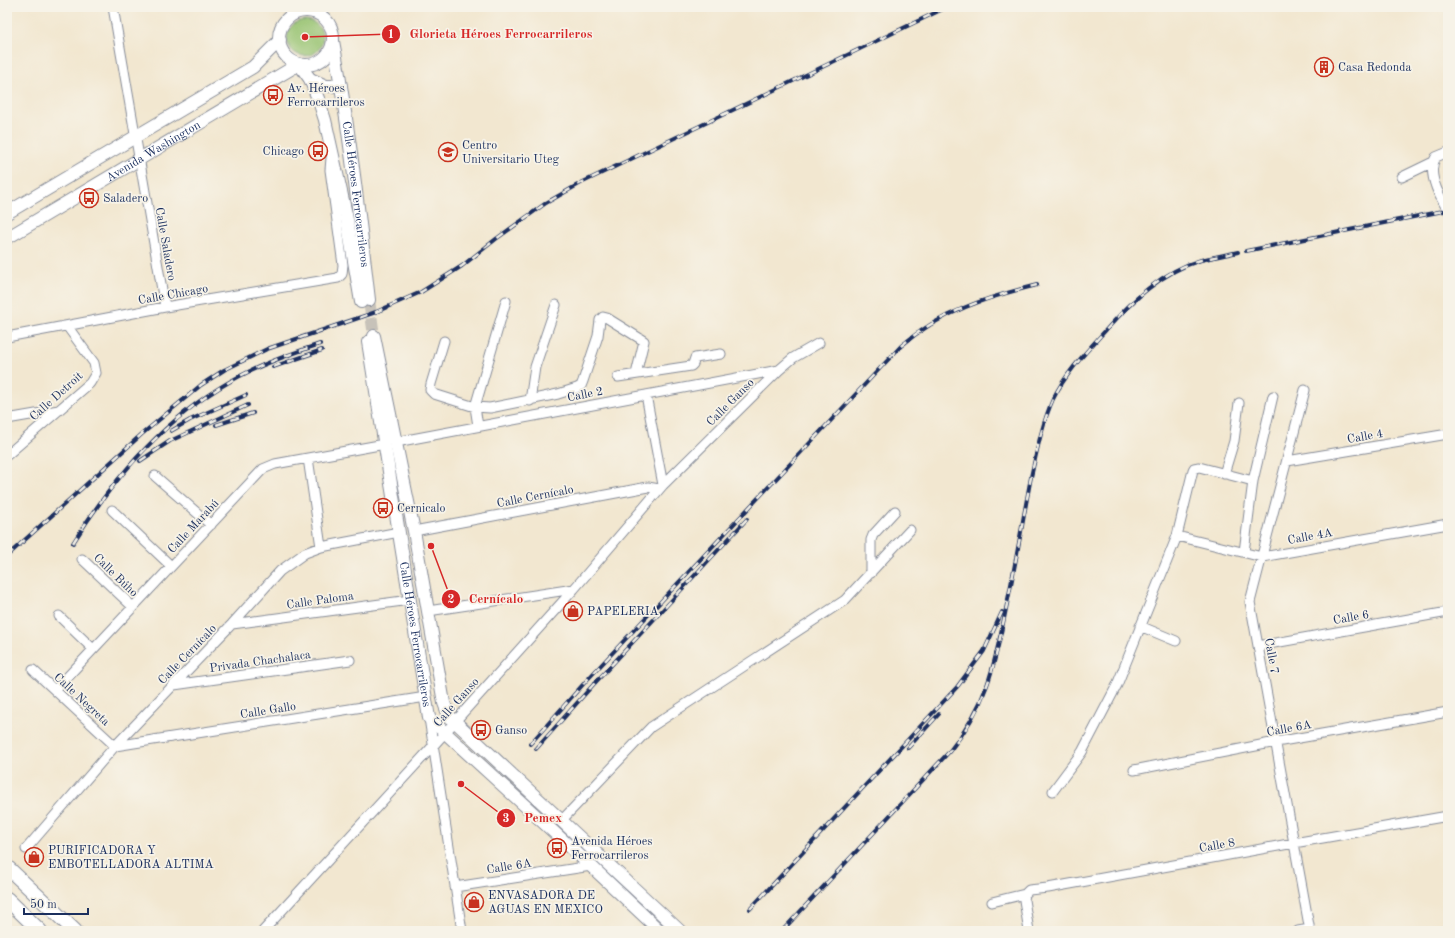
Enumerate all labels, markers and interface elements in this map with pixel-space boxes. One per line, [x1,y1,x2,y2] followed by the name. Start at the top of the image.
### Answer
[381,21,600,46] callout: Glorieta Héroes Ferrocarrileros
[410,28,593,41] text: Glorieta Héroes Ferrocarrileros
[388,29,394,41] text: 1
[1313,56,1335,78] building icon: Casa Redonda
[1338,62,1412,74] place label: Casa Redonda
[287,83,365,109] place label: Av. Héroes Ferrocarrileros
[262,84,284,106] bus stop icon: Av. Héroes Ferrocarrileros
[104,119,203,184] street label: Avenida Washington
[340,121,370,268] street label: Calle Héroes Ferrocarrileros
[307,140,329,162] bus stop icon: Chicago
[462,140,559,166] place label: Centro Universitario Uteg
[437,141,459,163] school or university icon: Centro Universitario Uteg
[263,146,304,158] place label: Chicago
[78,187,100,209] bus stop icon: Saladero
[103,193,148,205] place label: Saladero
[153,206,177,282] street label: Calle Saladero
[137,283,209,307] street label: Calle Chicago
[28,370,85,424] street label: Calle Detroit
[705,377,757,429] street label: Calle Ganso
[566,386,604,404] street label: Calle 2
[1346,428,1384,446] street label: Calle 4
[496,484,575,510] street label: Calle Cernícalo
[166,497,222,556] street label: Calle Marabú
[372,497,394,519] bus stop icon: Cernicalo
[397,503,446,515] place label: Cernicalo
[1287,527,1334,547] street label: Calle 4A
[91,552,140,600] street label: Calle Búho
[397,561,432,708] street label: Calle Héroes Ferrocarrileros
[441,586,531,611] callout: Cernícalo
[286,590,354,612] street label: Calle Paloma
[469,593,523,606] text: Cernícalo
[448,594,455,606] text: 2
[562,600,584,622] shop icon: PAPELERIA
[587,606,659,618] place label: PAPELERIA
[1332,609,1370,627] street label: Calle 6
[156,622,219,687] street label: Calle Cernícalo
[1262,637,1280,675] street label: Calle 7
[209,649,312,675] street label: Privada Chachalaca
[51,671,111,728] street label: Calle Negreta
[432,676,482,730] street label: Calle Ganso
[239,701,297,721] street label: Calle Gallo
[470,719,492,741] bus stop icon: Ganso
[1266,719,1313,739] street label: Calle 6A
[495,725,527,737] place label: Ganso
[496,805,570,830] callout: Pemex
[524,812,562,825] text: Pemex
[503,813,510,825] text: 3
[571,836,653,862] place label: Avenida Héroes Ferrocarrileros
[546,837,568,859] bus stop icon: Avenida Héroes Ferrocarrileros
[1198,837,1236,855] street label: Calle 8
[48,845,214,871] place label: PURIFICADORA Y EMBOTELLADORA ALTIMA
[23,846,45,868] shop icon: PURIFICADORA Y EMBOTELLADORA ALTIMA
[486,858,533,876] street label: Calle 6A
[24,890,88,916] scale bar
[488,890,603,916] place label: ENVASADORA DE AGUAS EN MEXICO
[463,891,485,913] shop icon: ENVASADORA DE AGUAS EN MEXICO
[30,898,57,911] text: 50 m

